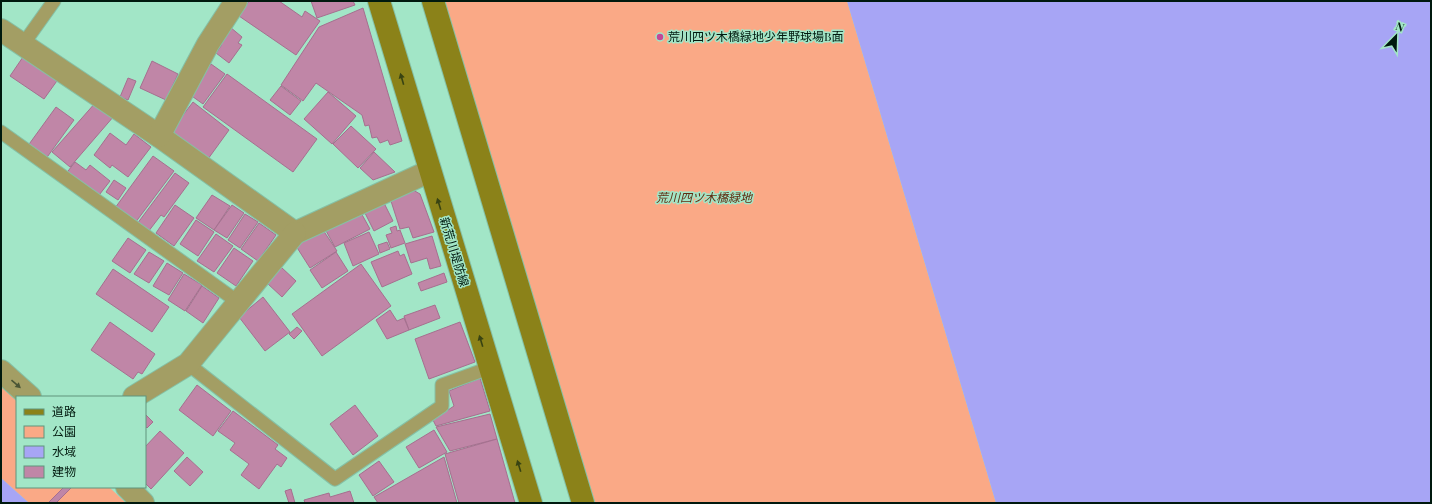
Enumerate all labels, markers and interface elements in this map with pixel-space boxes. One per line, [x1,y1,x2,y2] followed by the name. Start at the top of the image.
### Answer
[1376,16,1416,56] north arrow
[1394,18,1407,35] text: N
[668,28,843,44] place label: 荒川四ツ木橋緑地少年野球場B面
[655,32,665,42] marker: 荒川四ツ木橋緑地少年野球場B面
[399,73,405,85] one-way arrow
[656,189,754,205] park label: 荒川四ツ木橋緑地
[436,197,442,209] one-way arrow
[437,215,473,288] street label: 新荒川堤防線
[478,335,484,347] one-way arrow
[10,380,21,389] one-way arrow
[16,396,146,488] legend
[52,403,76,419] text: 道路
[52,423,76,439] text: 公園
[52,443,76,459] text: 水域
[516,459,522,471] one-way arrow
[52,463,76,479] text: 建物

